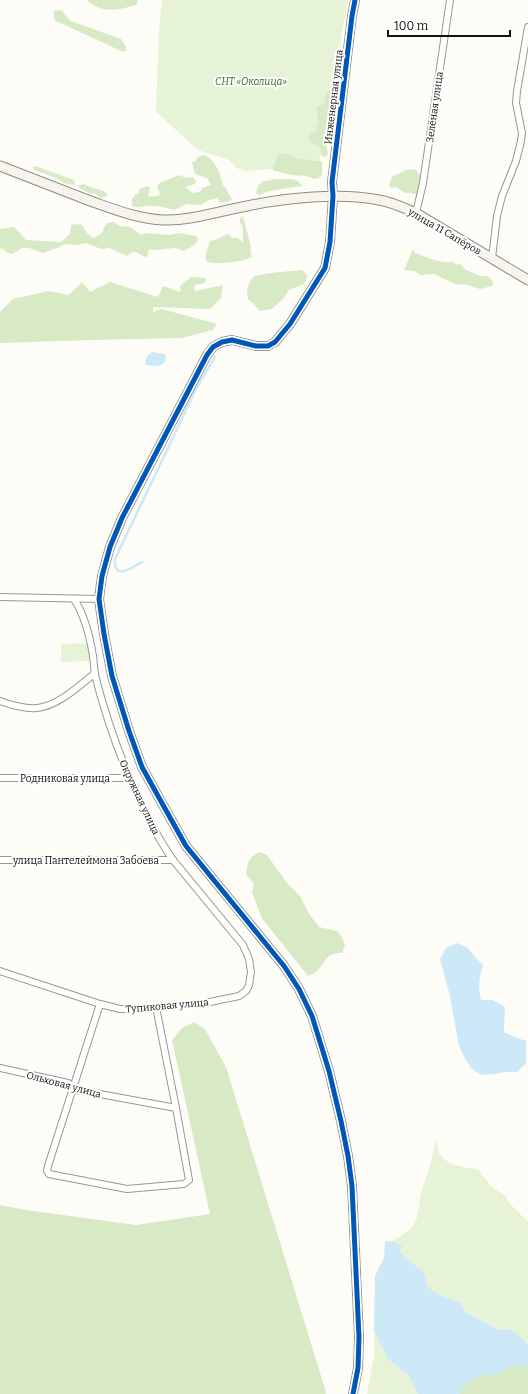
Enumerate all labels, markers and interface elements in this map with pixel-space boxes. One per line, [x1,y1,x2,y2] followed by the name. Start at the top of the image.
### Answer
[388,12,510,38] scale bar
[394,19,429,33] text: 100 m
[322,48,346,145] street label: Инженерная улица
[424,70,446,143] street label: Зелёная улица
[215,76,287,88] park label: СНТ «Околица»
[405,205,484,258] street label: улица 11 Сапёров
[116,758,162,837] street label: Окружная улица
[20,773,111,785] street label: Родниковая улица
[12,854,160,867] street label: улица Пантелеймона Забоева
[125,996,210,1016] street label: Тупиковая улица
[25,1069,103,1101] street label: Ольховая улица

